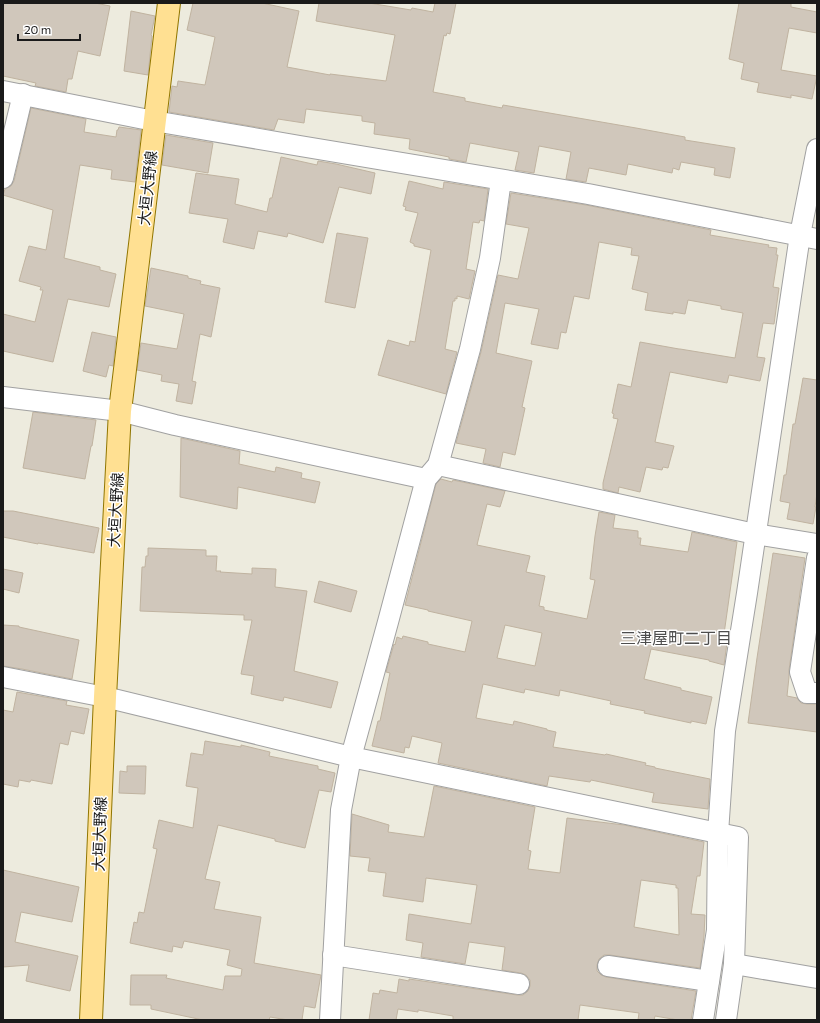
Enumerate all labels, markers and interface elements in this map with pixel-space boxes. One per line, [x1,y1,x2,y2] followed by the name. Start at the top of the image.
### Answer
[18,16,80,42] scale bar
[24,22,51,36] text: 20 m
[134,150,160,226] street label: 大垣大野線
[104,472,126,548] street label: 大垣大野線
[620,628,732,647] district label: 三津屋町二丁目
[89,796,109,872] street label: 大垣大野線

